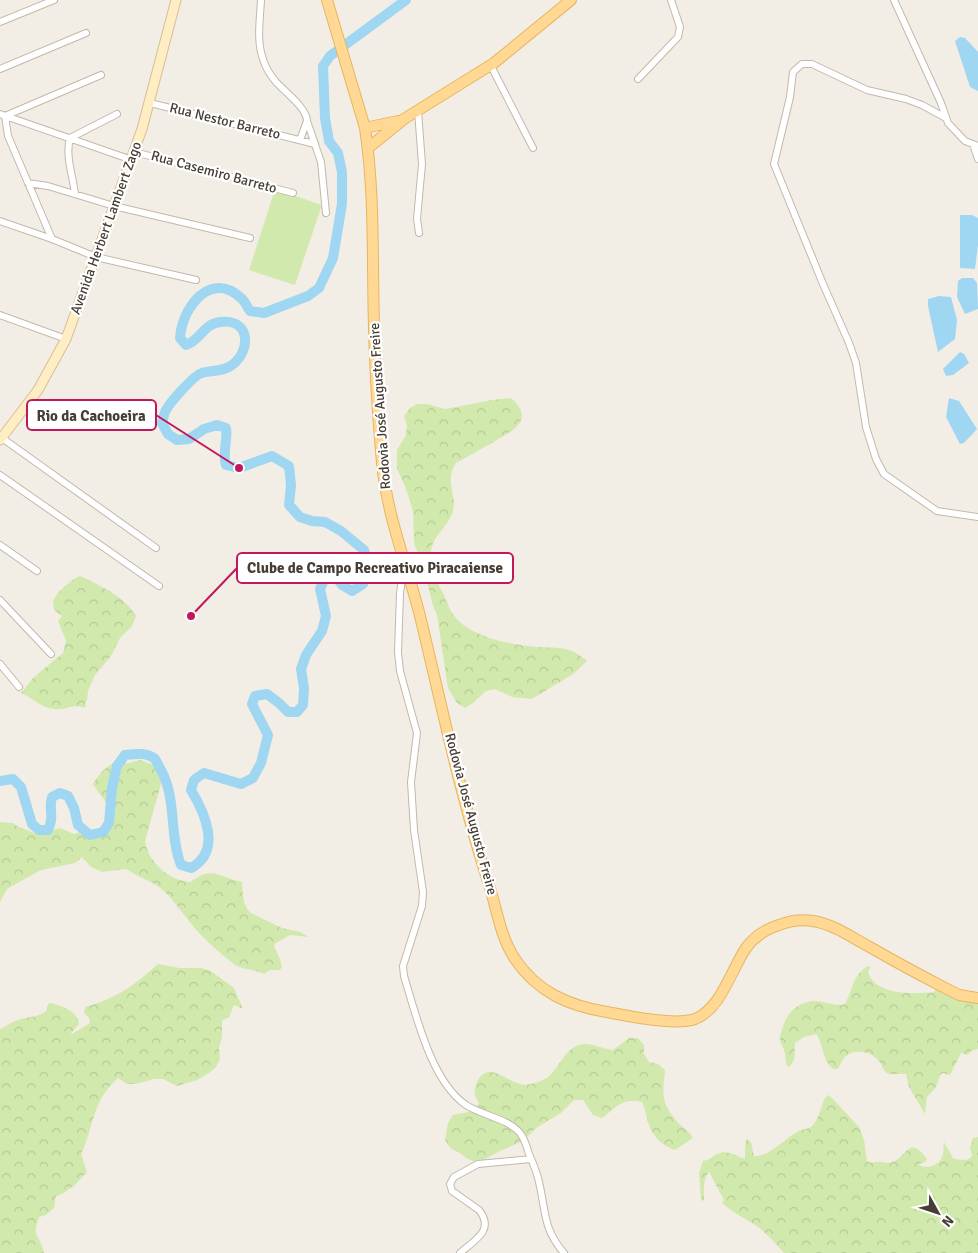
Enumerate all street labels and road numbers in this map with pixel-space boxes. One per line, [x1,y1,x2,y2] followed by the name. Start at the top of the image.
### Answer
[168,99,282,143] street label: Rua Nestor Barreto
[67,139,145,317] street label: Avenida Herbert Lambert Zago
[149,147,279,197] street label: Rua Casemiro Barreto
[366,322,394,490] street label: Rodovia José Augusto Freire
[441,731,501,897] street label: Rodovia José Augusto Freire

